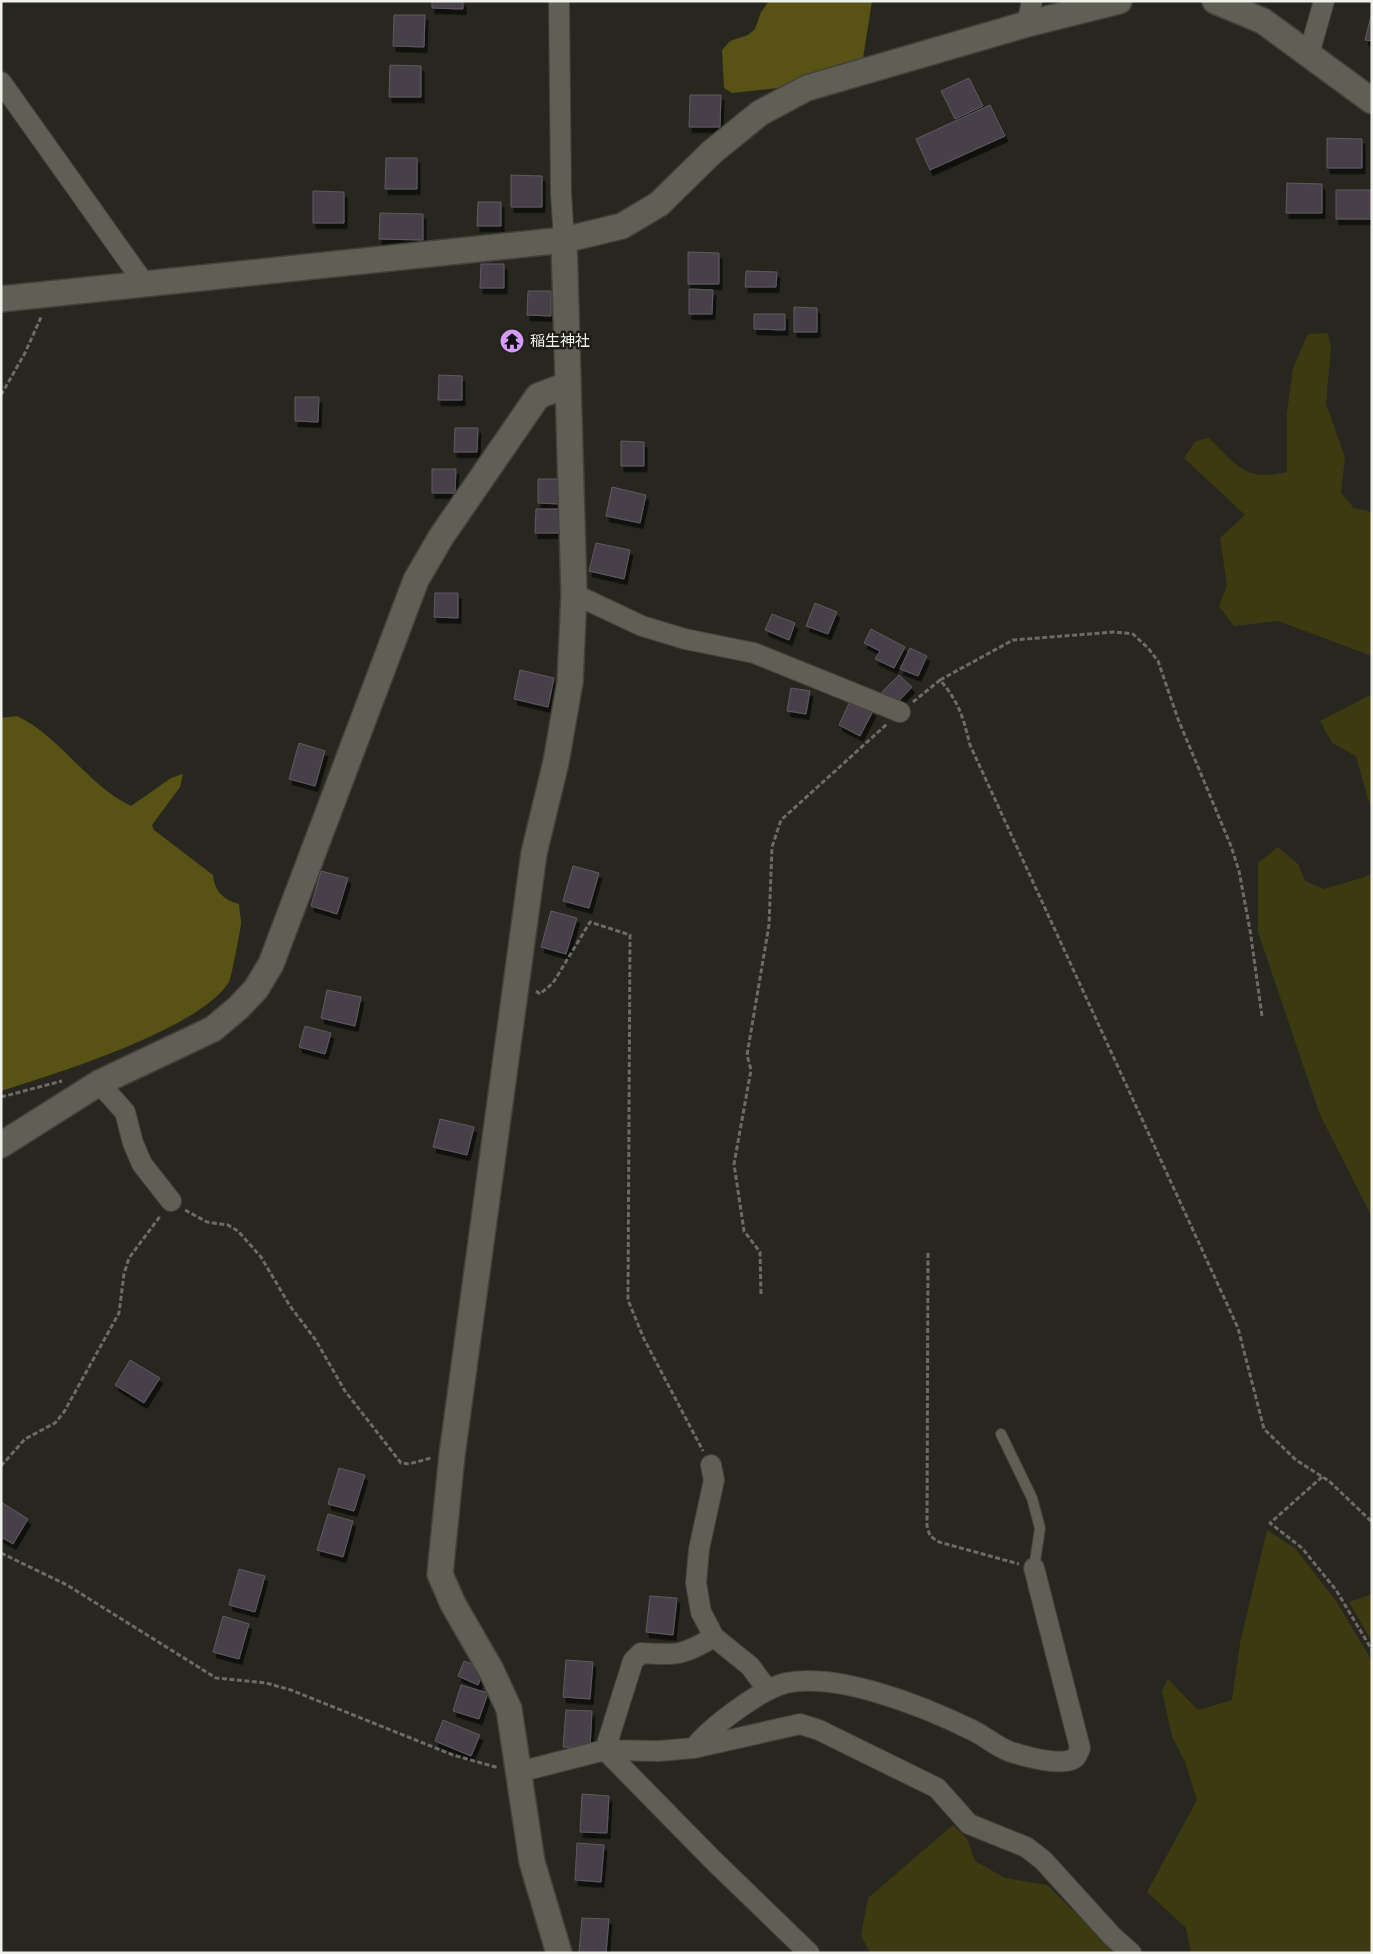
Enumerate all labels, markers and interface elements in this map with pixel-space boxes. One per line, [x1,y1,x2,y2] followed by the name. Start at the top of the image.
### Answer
[499,328,525,354] temple icon: 稲生神社
[530,332,590,350] place label: 稲生神社

